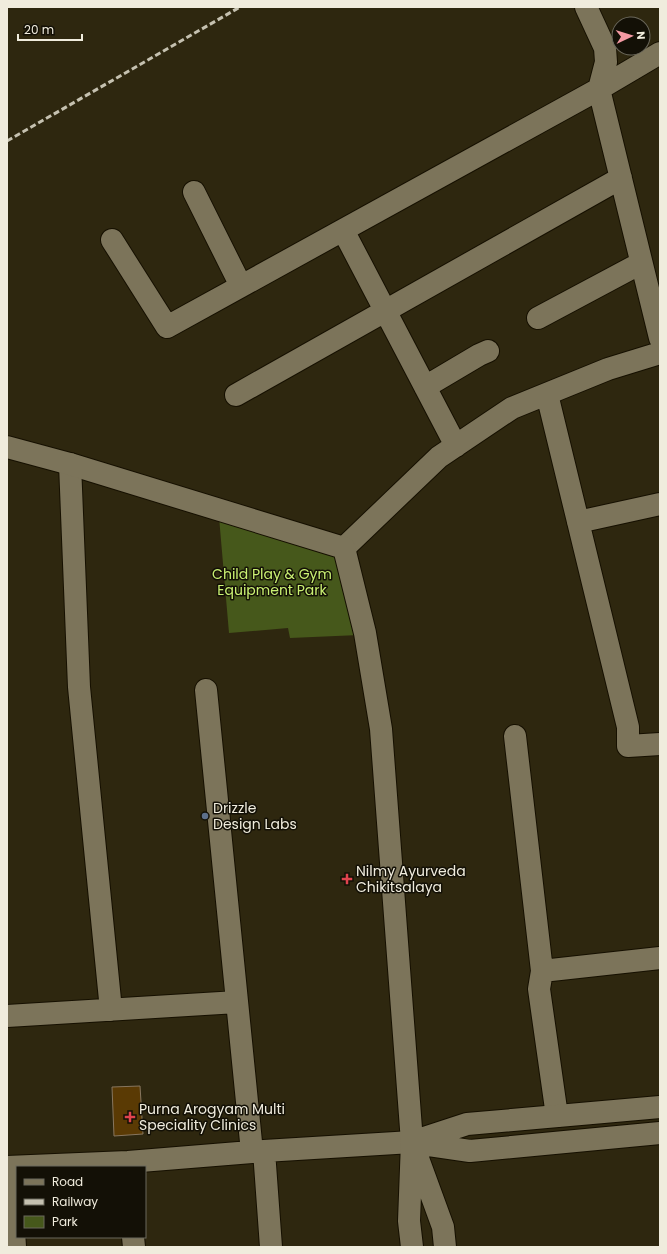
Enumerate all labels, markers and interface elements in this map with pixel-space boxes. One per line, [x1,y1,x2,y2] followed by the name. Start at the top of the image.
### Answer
[18,16,82,42] scale bar
[611,16,651,56] north arrow
[24,21,54,38] text: 20 m
[633,31,649,40] text: N
[212,564,332,600] park label: Child Play & Gym Equipment Park
[213,798,297,834] place label: Drizzle Design Labs
[200,811,210,821] marker: Drizzle Design Labs
[356,861,466,897] place label: Nilmy Ayurveda Chikitsalaya
[341,873,353,885] marker: Nilmy Ayurveda Chikitsalaya
[139,1099,285,1135] place label: Purna Arogyam Multi Speciality Clinics
[124,1111,136,1123] marker: Purna Arogyam Multi Speciality Clinics
[16,1166,146,1238] legend
[52,1173,83,1190] text: Road
[52,1193,98,1210] text: Railway
[52,1213,79,1230] text: Park

